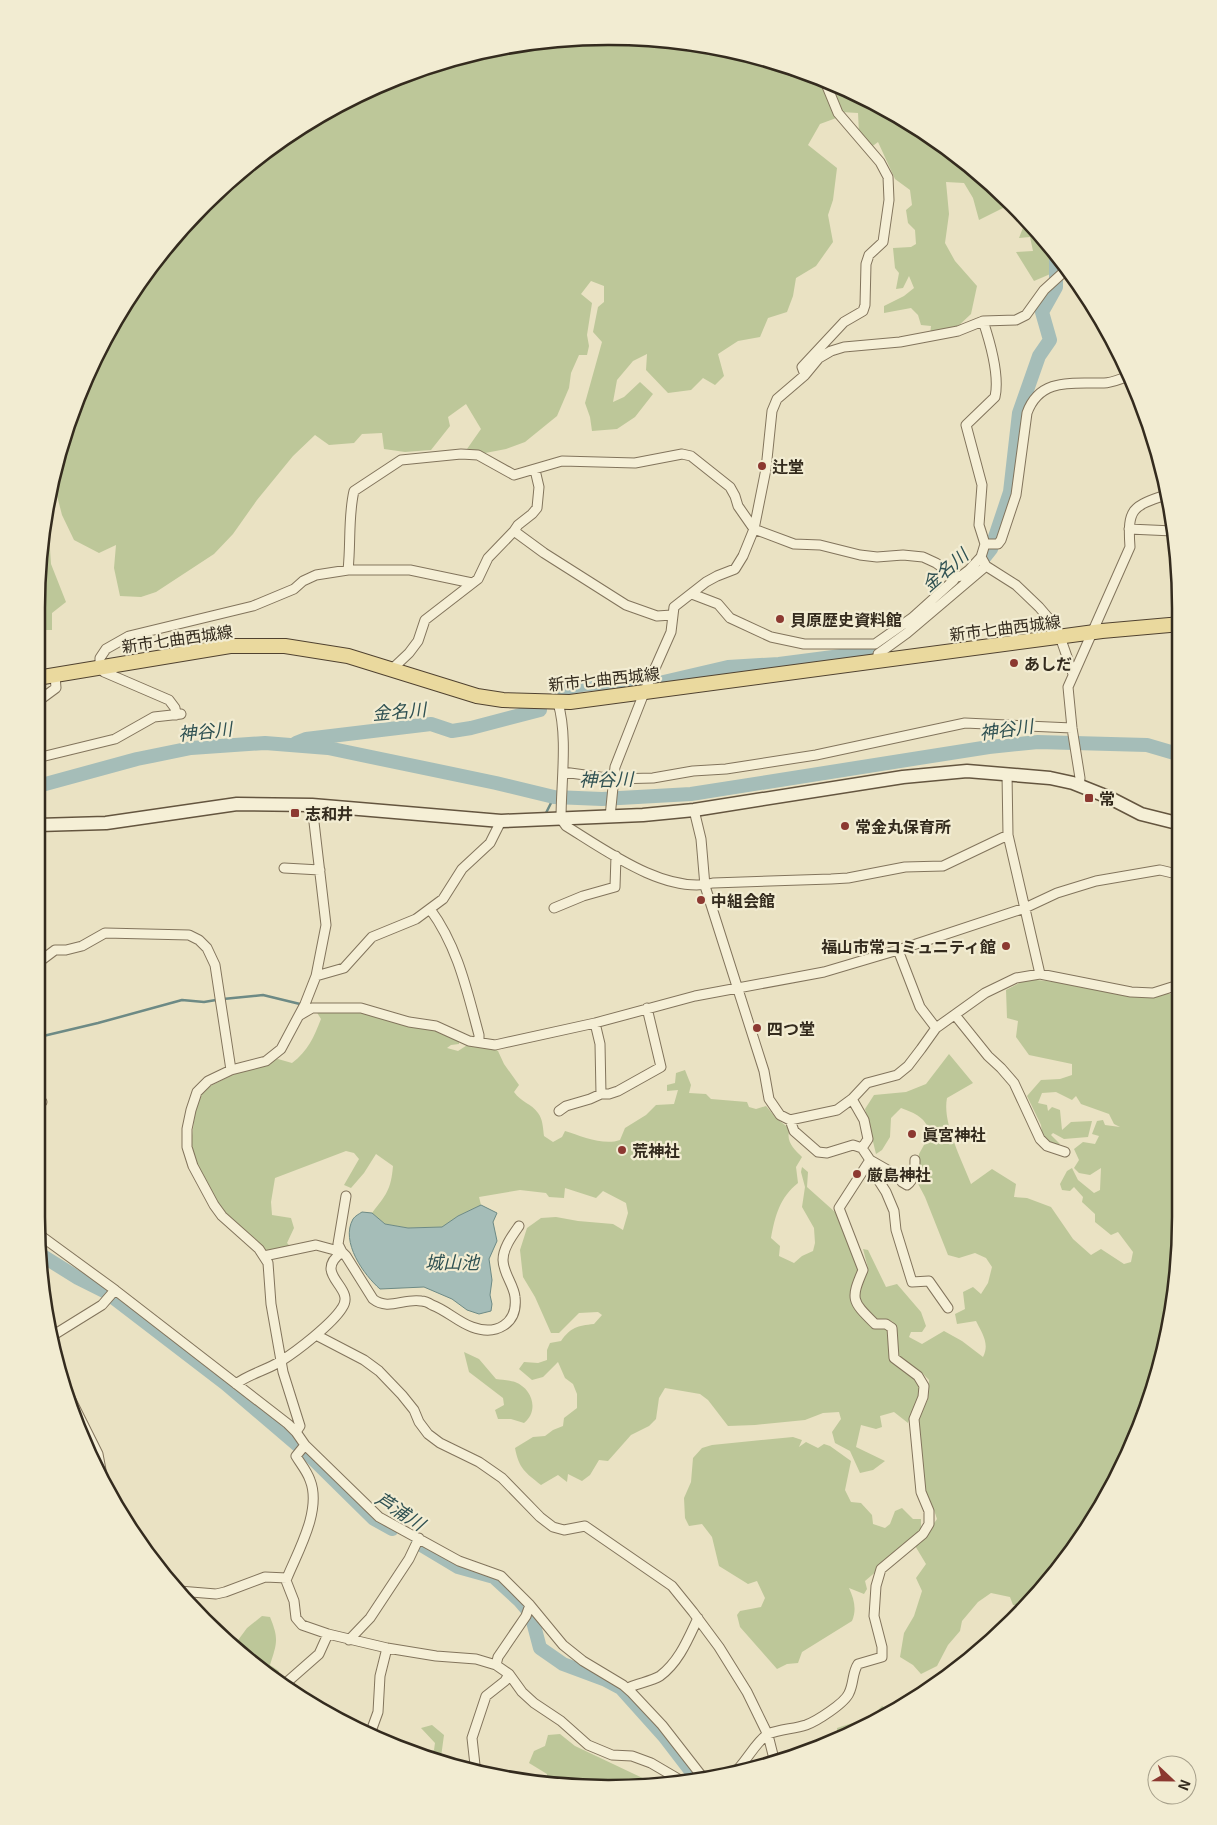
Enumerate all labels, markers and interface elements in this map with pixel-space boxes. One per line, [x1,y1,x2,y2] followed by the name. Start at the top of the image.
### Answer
[772,454,804,478] place label: 辻堂
[756,460,768,472] marker: 辻堂
[915,540,974,597] water label: 金名川
[790,607,902,631] place label: 貝原歴史資料館
[948,608,1062,646] street label: 新市七曲西城線
[774,613,786,625] marker: 貝原歴史資料館
[120,618,234,658] street label: 新市七曲西城線
[1024,651,1072,675] place label: あしだ
[1008,657,1020,669] marker: あしだ
[547,660,661,696] street label: 新市七曲西城線
[371,695,429,725] water label: 金名川
[977,711,1037,745] water label: 神谷川
[177,714,235,746] water label: 神谷川
[579,764,635,791] water label: 神谷川
[1099,786,1115,810] place label: 常
[1083,792,1095,804] marker: 常
[305,801,353,825] place label: 志和井
[289,807,301,819] marker: 志和井
[855,814,951,838] place label: 常金丸保育所
[839,820,851,832] marker: 常金丸保育所
[711,888,775,912] place label: 中組会館
[695,894,707,906] marker: 中組会館
[821,934,996,958] place label: 福山市常コミュニティ館
[1000,940,1012,952] marker: 福山市常コミュニティ館
[767,1016,815,1040] place label: 四つ堂
[751,1022,763,1034] marker: 四つ堂
[922,1122,986,1146] place label: 眞宮神社
[906,1128,918,1140] marker: 眞宮神社
[632,1138,680,1162] place label: 荒神社
[616,1144,628,1156] marker: 荒神社
[867,1162,931,1186] place label: 厳島神社
[851,1168,863,1180] marker: 厳島神社
[425,1248,481,1274] water label: 城山池
[371,1484,432,1537] water label: 芦浦川
[1147,1755,1197,1805] north arrow
[1174,1777,1196,1794] text: N

